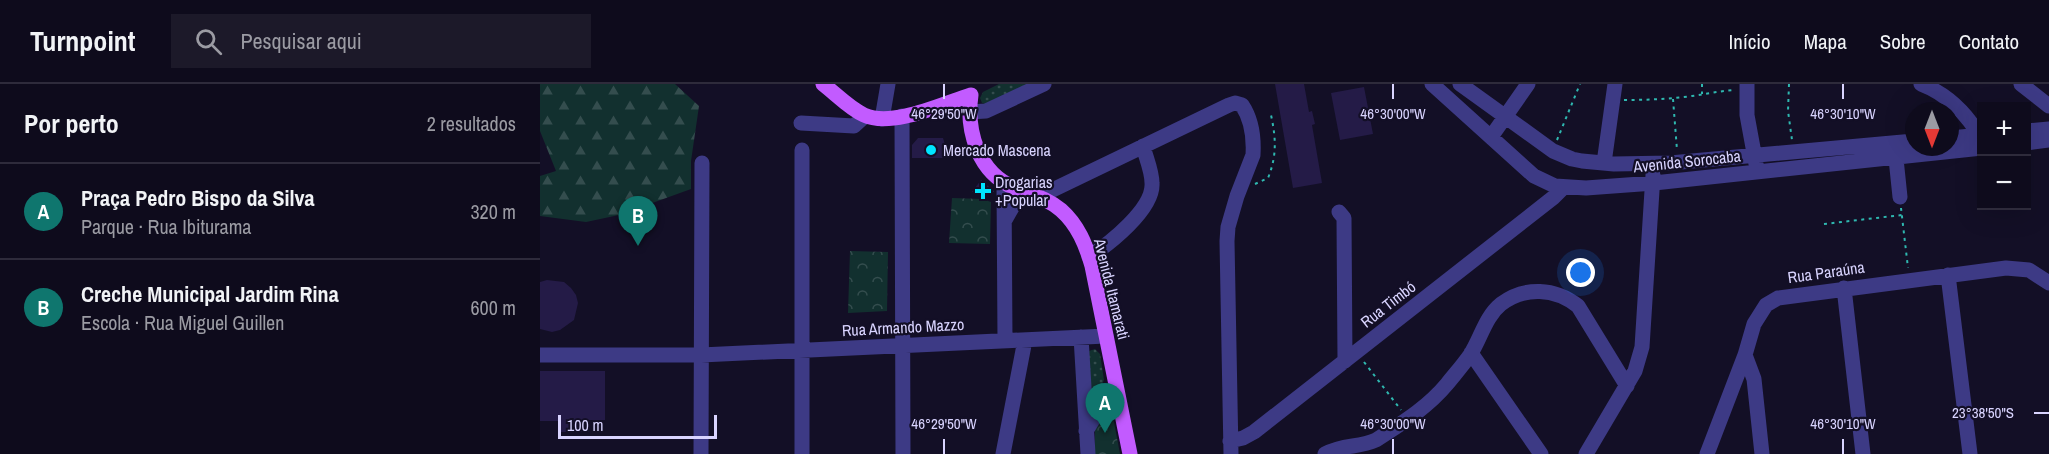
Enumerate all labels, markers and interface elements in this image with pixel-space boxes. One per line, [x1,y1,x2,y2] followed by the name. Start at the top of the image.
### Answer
[171,14,591,68] search box
[30,22,135,60] text: Turnpoint
[192,25,225,58] icon: search
[240,26,362,56] text: Pesquisar aqui
[1729,27,1771,56] text: Início
[1804,27,1847,56] text: Mapa
[1880,27,1926,56] text: Sobre
[1959,27,2019,56] text: Contato
[1905,102,1959,156] north arrow
[1977,102,2031,210] map controls
[1977,102,2031,156] button: +
[911,103,977,124] text: 46°29'50"W
[1360,103,1426,124] text: 46°30'00"W
[1810,103,1876,124] text: 46°30'10"W
[24,106,119,141] text: Por perto
[427,110,516,137] text: 2 resultados
[943,139,1052,161] place label: Mercado Mascena
[924,143,938,157] marker: Mercado Mascena
[1631,144,1742,178] street label: Avenida Sorocaba
[1977,156,2031,210] button: −
[995,171,1053,211] place label: Drogarias +Popular
[81,183,315,213] text: Praça Pedro Bispo da Silva
[976,184,990,198] marker: Drogarias +Popular
[618,196,658,246] pin: B
[38,198,49,225] text: A
[470,198,516,225] text: 320 m
[81,213,251,240] text: Parque · Rua Ibiturama
[1089,235,1135,342] street label: Avenida Itamarati
[1786,256,1867,288] street label: Rua Paraúna
[1566,258,1595,287] your location
[1356,276,1420,332] street label: Rua Timbó
[81,279,339,309] text: Creche Municipal Jardim Rina
[38,294,49,321] text: B
[470,294,516,321] text: 600 m
[81,309,284,336] text: Escola · Rua Miguel Guillen
[841,313,965,341] street label: Rua Armando Mazzo
[1086,384,1124,433] pin: A
[1952,402,2014,423] text: 23°38'50"S
[558,412,717,440] scale bar
[911,413,977,434] text: 46°29'50"W
[1360,413,1426,434] text: 46°30'00"W
[1810,413,1876,434] text: 46°30'10"W
[567,414,603,436] text: 100 m

